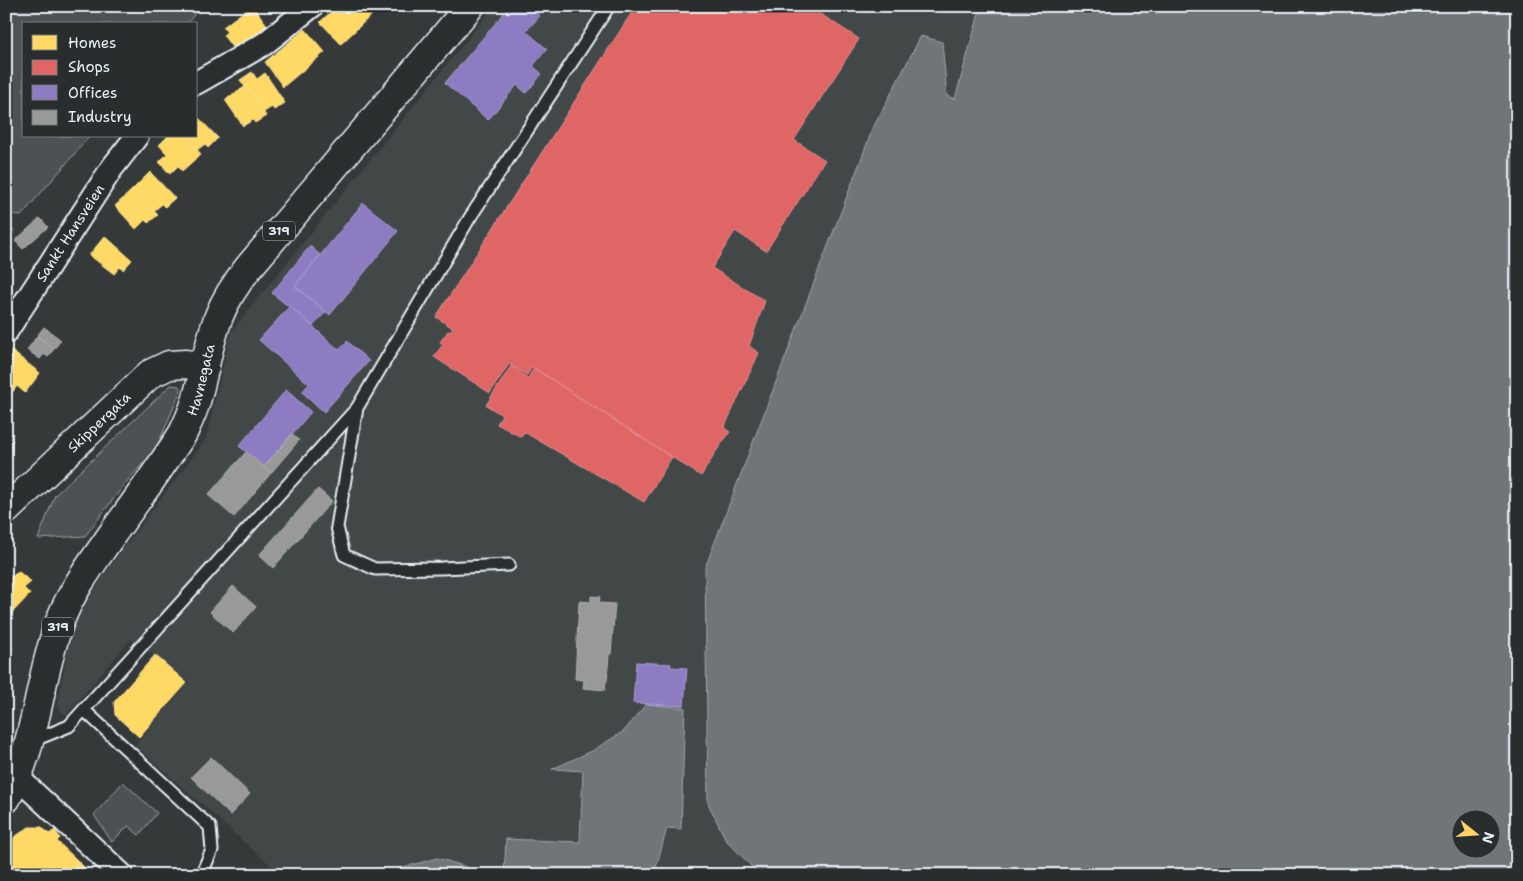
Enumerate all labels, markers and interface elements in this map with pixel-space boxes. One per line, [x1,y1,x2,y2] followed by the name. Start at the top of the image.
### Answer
[22,22,198,138] legend
[68,33,116,53] text: Homes
[68,57,110,77] text: Shops
[68,83,117,103] text: Offices
[68,107,132,127] text: Industry
[32,180,108,285] street label: Sankt Hansveien
[263,222,295,240] road number: 319
[183,342,219,418] street label: Havnegata
[64,388,135,456] street label: Skippergata
[42,618,74,636] road number: 319
[1450,808,1500,858] north arrow
[1478,830,1499,846] text: N

